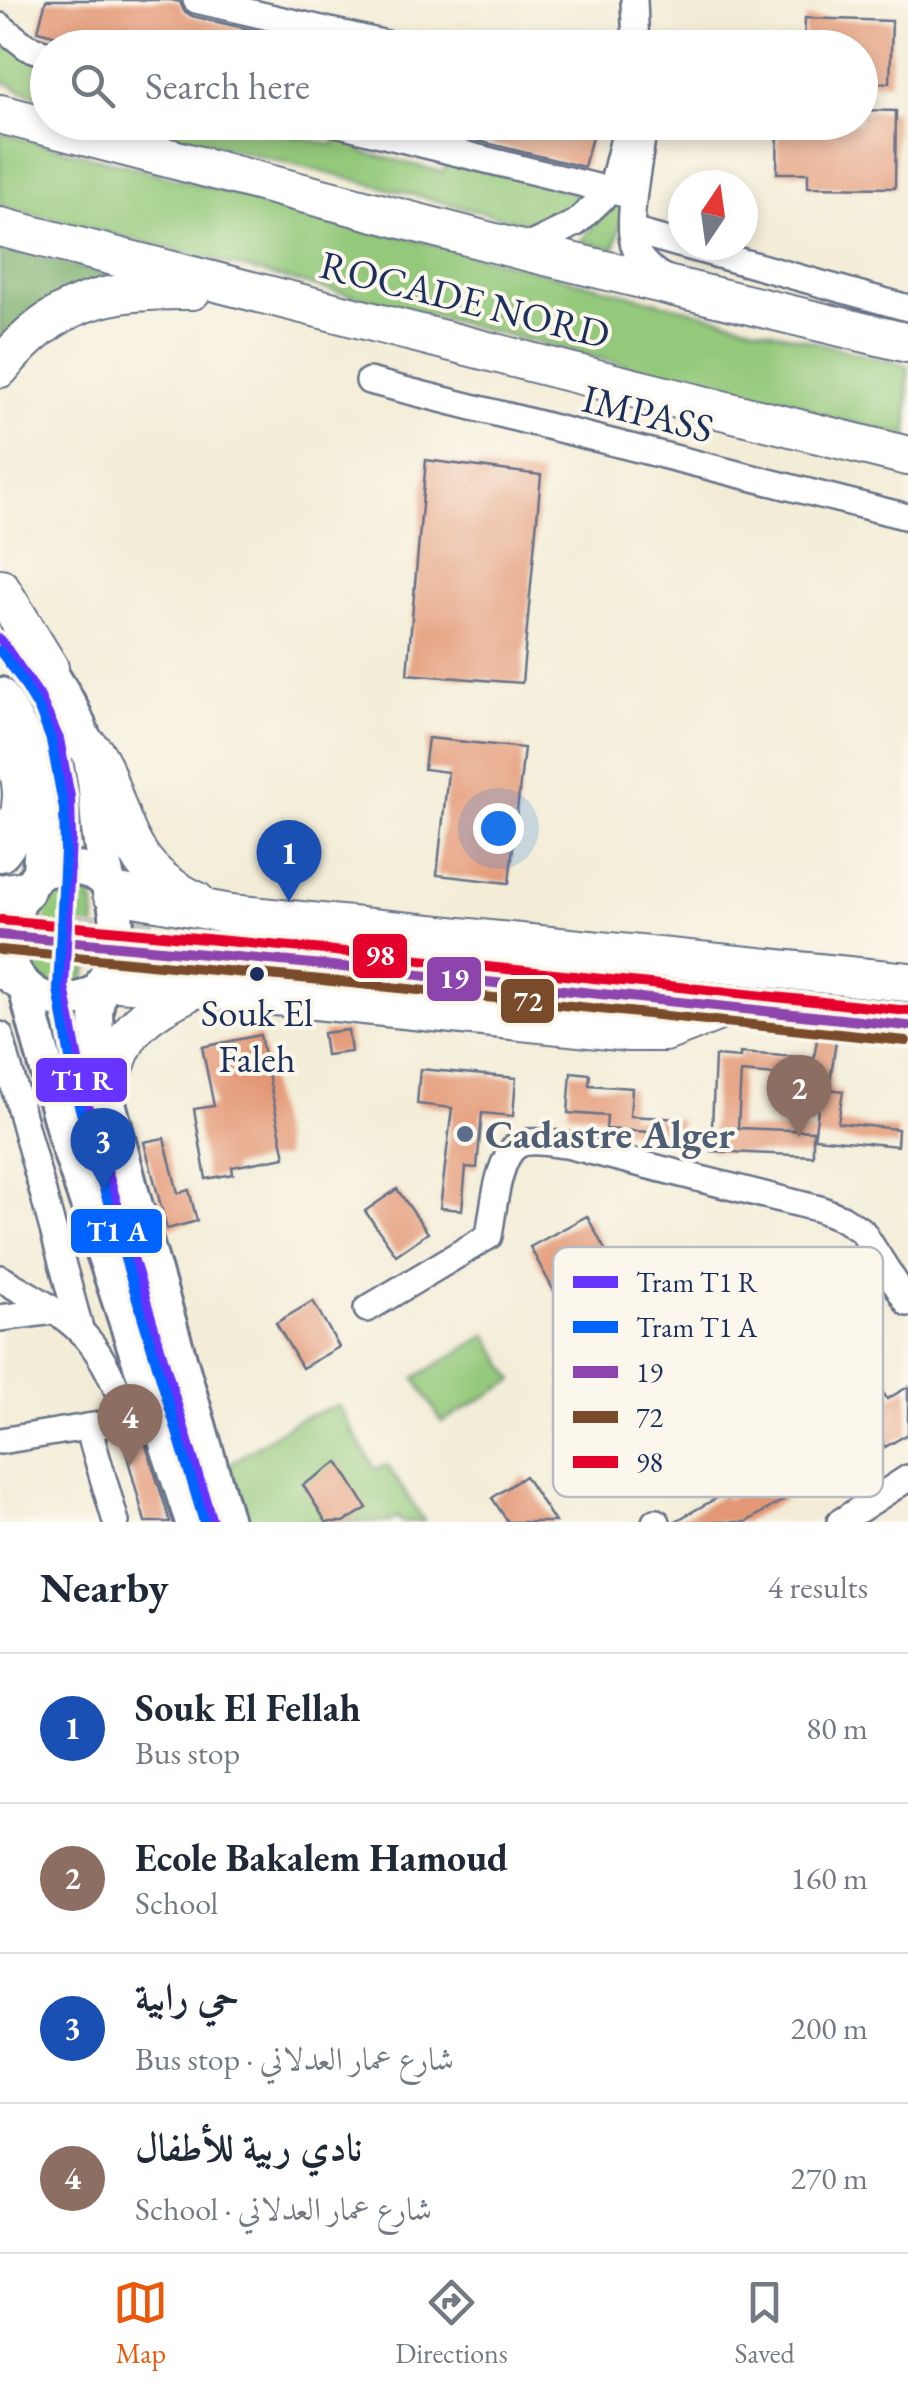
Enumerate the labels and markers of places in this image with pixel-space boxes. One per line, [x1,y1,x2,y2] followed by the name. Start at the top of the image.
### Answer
[256,820,322,902] pin: 1
[247,964,267,984] marker: Souk El Faleh
[201,988,313,1083] place label: Souk El Faleh
[766,1054,832,1137] pin: 2
[70,1108,136,1190] pin: 3
[485,1108,735,1160] place label: Cadastre Alger
[454,1123,476,1145] marker: Cadastre Alger
[98,1384,162,1466] pin: 4

